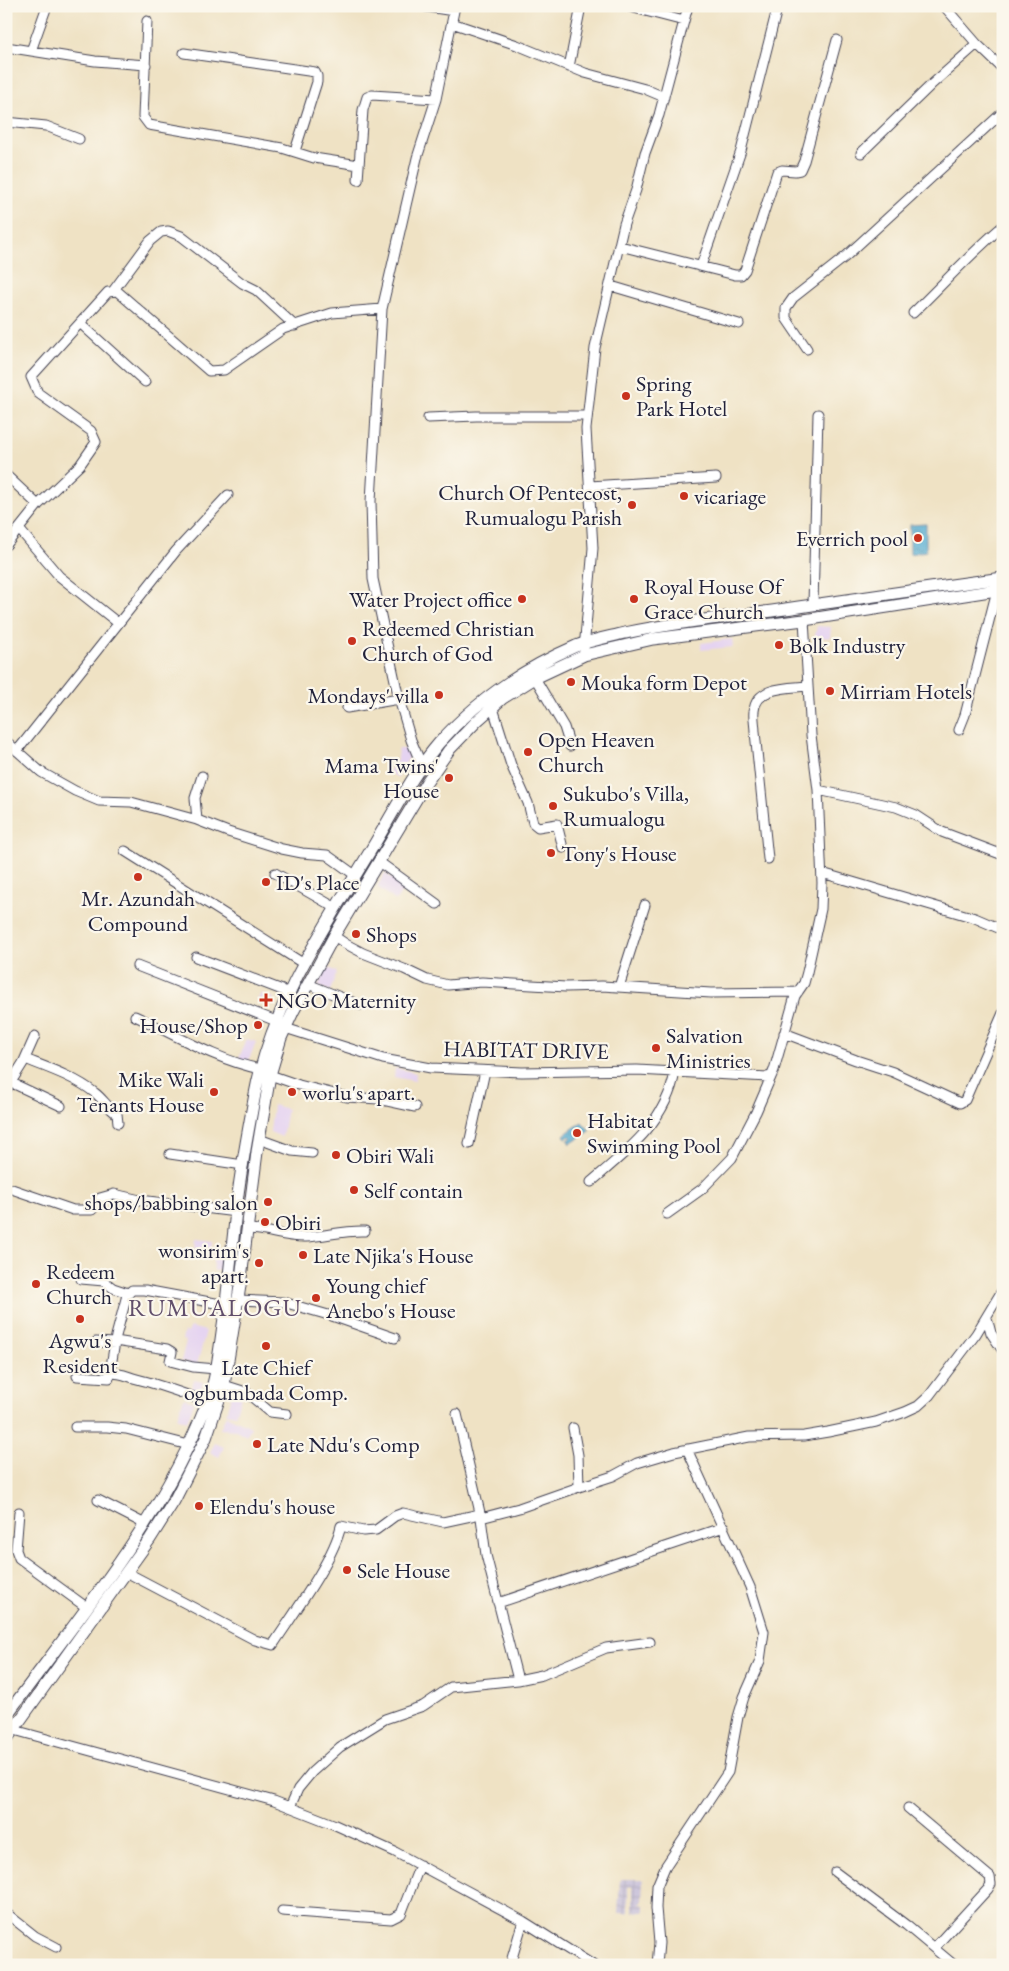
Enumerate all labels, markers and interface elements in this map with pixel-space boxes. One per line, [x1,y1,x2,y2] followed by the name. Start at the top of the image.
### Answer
[636,369,727,423] place label: Spring Park Hotel
[620,390,632,402] marker: Spring Park Hotel
[438,478,622,532] place label: Church Of Pentecost, Rumualogu Parish
[694,482,767,511] place label: vicariage
[678,490,690,502] marker: vicariage
[626,499,638,511] marker: Church Of Pentecost, Rumualogu Parish
[796,524,908,553] place label: Everrich pool
[912,532,924,544] marker: Everrich pool
[644,572,785,626] place label: Royal House Of Grace Church
[349,585,512,614] place label: Water Project office
[516,593,528,605] marker: Water Project office
[628,593,640,605] marker: Royal House Of Grace Church
[362,614,535,668] place label: Redeemed Christian Church of God
[789,631,906,660] place label: Bolk Industry
[346,635,358,647] marker: Redeemed Christian Church of God
[773,639,785,651] marker: Bolk Industry
[581,668,747,697] place label: Mouka form Depot
[565,676,577,688] marker: Mouka form Depot
[840,677,972,706] place label: Mirriam Hotels
[308,681,429,710] place label: Mondays' villa
[824,685,836,697] marker: Mirriam Hotels
[433,689,445,701] marker: Mondays' villa
[538,725,655,779] place label: Open Heaven Church
[522,746,534,758] marker: Open Heaven Church
[324,751,439,805] place label: Mama Twins' House
[443,772,455,784] marker: Mama Twins' House
[563,779,689,833] place label: Sukubo's Villa, Rumualogu
[547,800,559,812] marker: Sukubo's Villa, Rumualogu
[561,839,677,868] place label: Tony's House
[545,847,557,859] marker: Tony's House
[276,868,360,897] place label: ID's Place
[132,871,144,883] marker: Mr. Azundah Compound
[260,876,272,888] marker: ID's Place
[81,884,195,938] place label: Mr. Azundah Compound
[366,920,417,949] place label: Shops
[350,928,362,940] marker: Shops
[277,986,417,1015] place label: NGO Maternity
[259,993,273,1007] marker: NGO Maternity
[139,1011,248,1040] place label: House/Shop
[252,1019,264,1031] marker: House/Shop
[666,1021,751,1075] place label: Salvation Ministries
[443,1034,609,1066] street label: HABITAT DRIVE
[650,1042,662,1054] marker: Salvation Ministries
[77,1065,204,1119] place label: Mike Wali Tenants House
[302,1078,415,1107] place label: worlu's apart.
[208,1086,220,1098] marker: Mike Wali Tenants House
[286,1086,298,1098] marker: worlu's apart.
[587,1106,721,1160] place label: Habitat Swimming Pool
[571,1127,583,1139] marker: Habitat Swimming Pool
[346,1141,434,1170] place label: Obiri Wali
[330,1149,342,1161] marker: Obiri Wali
[364,1176,464,1205] place label: Self contain
[348,1184,360,1196] marker: Self contain
[84,1188,258,1217] place label: shops/babbing salon
[262,1196,274,1208] marker: shops/babbing salon
[275,1208,321,1237] place label: Obiri
[259,1216,271,1228] marker: Obiri
[158,1236,249,1290] place label: wonsirim's apart.
[313,1241,474,1270] place label: Late Njika's House
[297,1249,309,1261] marker: Late Njika's House
[46,1257,115,1311] place label: Redeem Church
[253,1257,265,1269] marker: wonsirim's apart.
[325,1271,456,1325] place label: Young chief Anebo's House
[30,1278,42,1290] marker: Redeem Church
[128,1291,302,1323] district label: RUMUALOGU
[310,1292,322,1304] marker: Young chief Anebo's House
[74,1313,86,1325] marker: Agwu's Resident
[43,1326,118,1380] place label: Agwu's Resident
[260,1340,272,1352] marker: Late Chief ogbumbada Comp.
[184,1353,348,1407] place label: Late Chief ogbumbada Comp.
[267,1430,420,1459] place label: Late Ndu's Comp
[251,1438,263,1450] marker: Late Ndu's Comp
[209,1492,335,1521] place label: Elendu's house
[193,1500,205,1512] marker: Elendu's house
[357,1556,450,1585] place label: Sele House
[341,1564,353,1576] marker: Sele House

